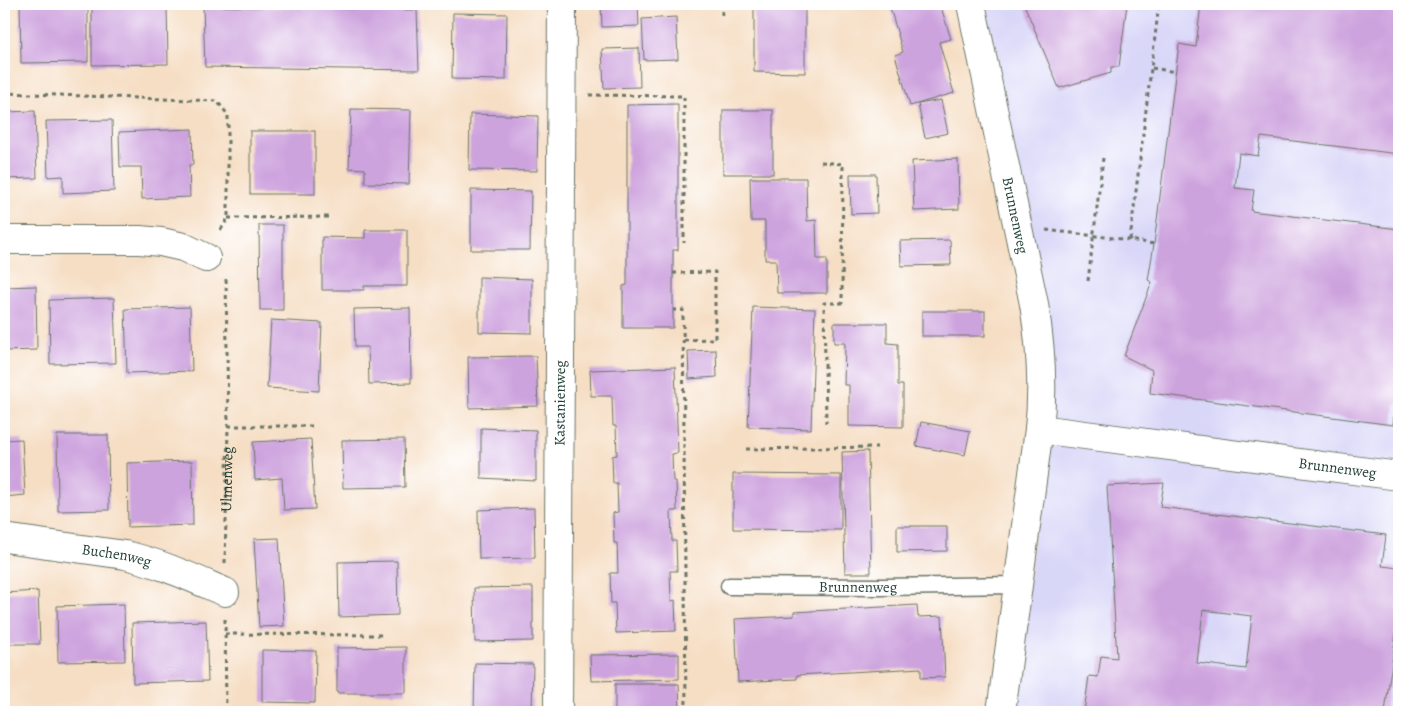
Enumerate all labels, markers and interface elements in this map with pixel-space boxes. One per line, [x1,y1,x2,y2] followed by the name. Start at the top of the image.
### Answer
[998,175,1033,256] street label: Brunnenweg
[550,360,570,446] street label: Kastanienweg
[216,446,238,512] street label: Ulmenweg
[1297,453,1378,483] street label: Brunnenweg
[81,539,155,572] street label: Buchenweg
[819,577,898,597] street label: Brunnenweg

